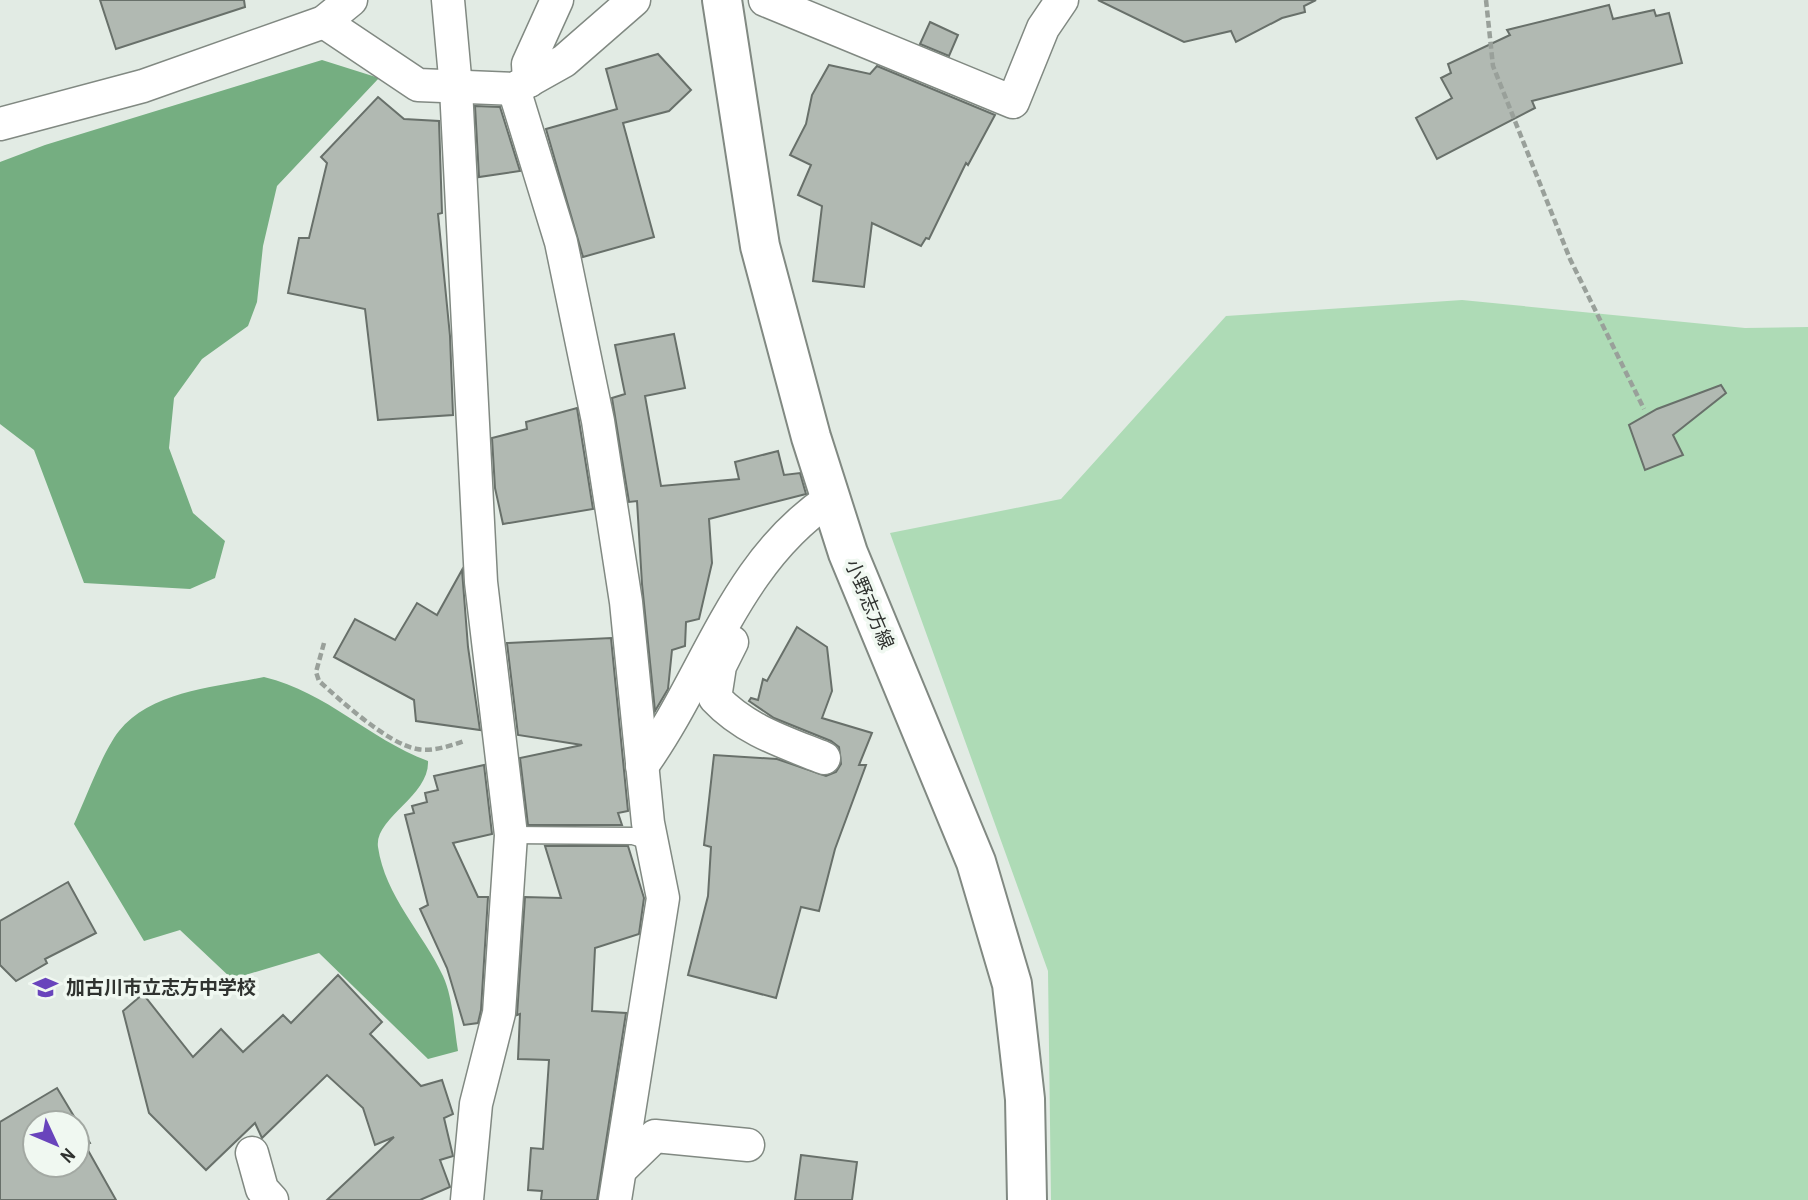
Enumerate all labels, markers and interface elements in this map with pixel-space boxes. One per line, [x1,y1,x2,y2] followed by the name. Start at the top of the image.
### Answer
[839,555,901,653] street label: 小野志方線
[32,973,60,1001] school or university icon: 加古川市立志方中学校
[66,974,256,1000] place label: 加古川市立志方中学校
[21,1109,91,1179] north arrow
[55,1143,81,1169] text: N

